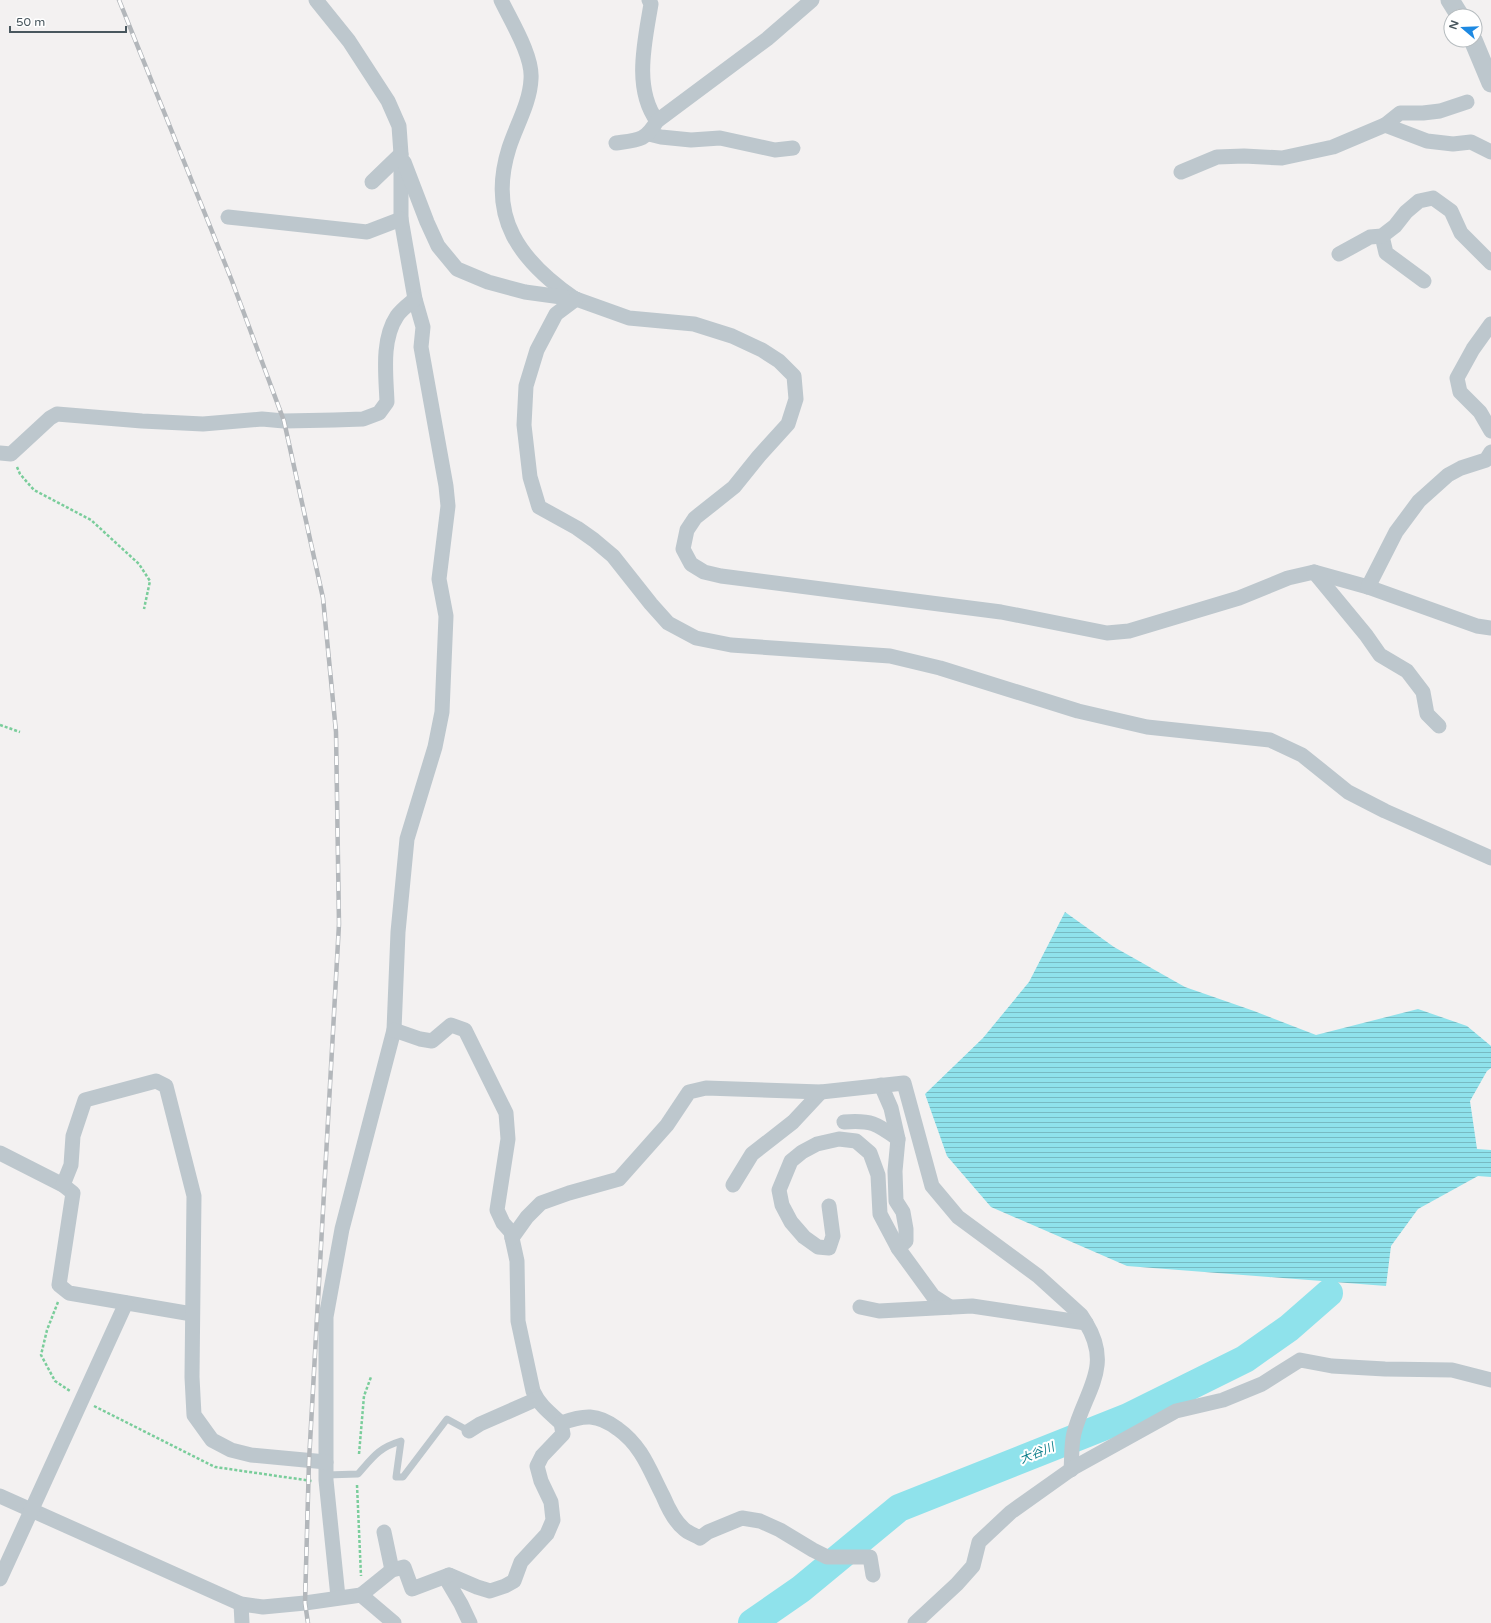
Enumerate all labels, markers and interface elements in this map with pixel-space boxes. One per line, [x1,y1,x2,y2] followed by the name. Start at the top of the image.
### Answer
[10,8,126,34] scale bar
[1443,8,1483,48] north arrow
[16,15,45,29] text: 50 m
[1446,19,1462,31] text: N
[1018,1439,1058,1466] water label: 大谷川

